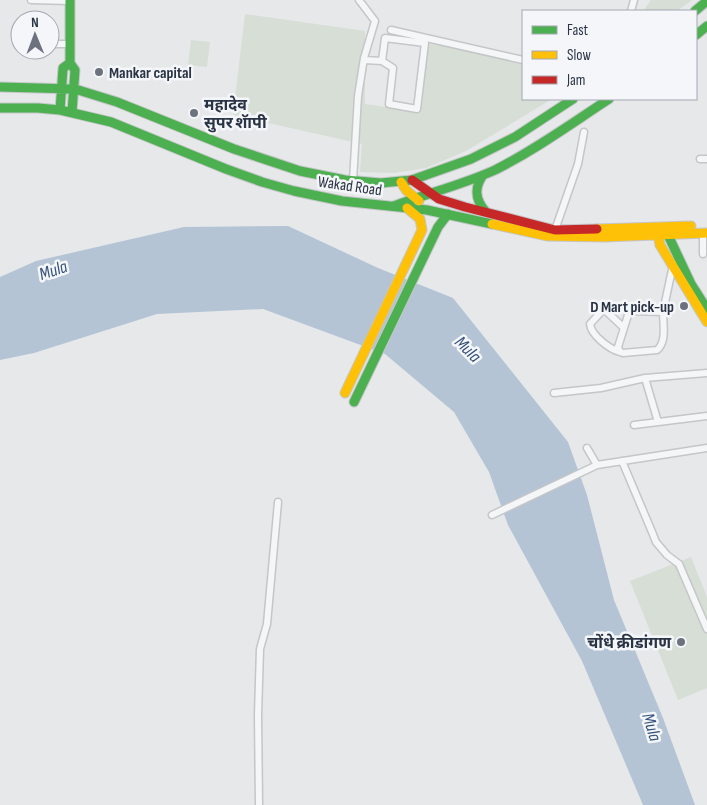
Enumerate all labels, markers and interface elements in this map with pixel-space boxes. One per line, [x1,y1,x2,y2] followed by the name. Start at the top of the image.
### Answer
[10,10,60,60] north arrow
[522,10,697,100] legend
[31,14,39,31] text: N
[567,21,589,40] text: Fast
[567,46,591,65] text: Slow
[109,64,192,83] place label: Mankar capital
[93,66,105,78] marker: Mankar capital
[566,71,585,90] text: Jam
[204,95,267,133] place label: महादेव सुपर शॅापी
[188,107,200,119] marker: महादेव सुपर शॅापी
[317,173,383,200] street label: Wakad Road
[36,256,71,285] water label: Mula
[590,298,674,317] place label: D Mart pick-up
[678,300,690,312] marker: D Mart pick-up
[450,332,486,367] water label: Mula
[587,633,672,653] place label: चोंधे क्रीडांगण
[675,636,687,648] marker: चोंधे क्रीडांगण
[637,710,666,744] water label: Mula

